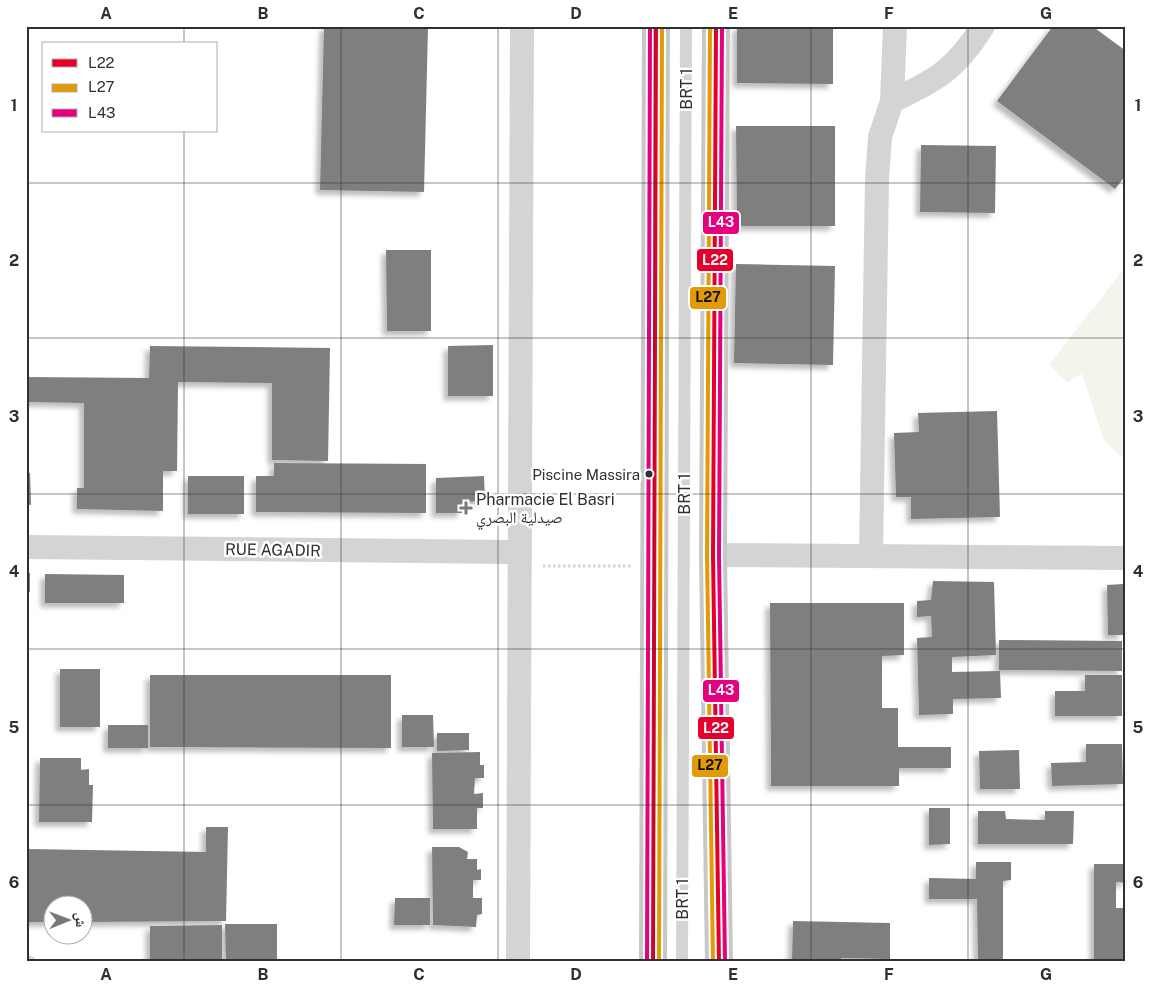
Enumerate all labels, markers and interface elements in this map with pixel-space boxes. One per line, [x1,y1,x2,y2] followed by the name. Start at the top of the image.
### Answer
[100,4,112,23] text: A
[258,4,269,23] text: B
[413,4,425,23] text: C
[570,4,582,23] text: D
[728,4,738,23] text: E
[884,4,894,23] text: F
[1040,4,1052,23] text: G
[42,42,218,132] legend
[88,54,115,71] text: L22
[677,68,696,110] street label: BRT 1
[88,78,115,95] text: L27
[11,96,17,115] text: 1
[1135,96,1141,115] text: 1
[88,104,116,121] text: L43
[702,211,740,235] line badge: L43
[708,214,734,230] text: L43
[696,248,734,272] line badge: L22
[9,251,19,270] text: 2
[1133,251,1143,270] text: 2
[702,252,728,268] text: L22
[689,286,727,310] line badge: L27
[695,289,721,305] text: L27
[9,407,19,426] text: 3
[1133,407,1143,426] text: 3
[532,466,640,483] place label: Piscine Massira
[644,469,654,479] marker: Piscine Massira
[675,473,694,515] street label: BRT 1
[476,490,615,530] place label: Pharmacie El Basri صيدلية البصري
[460,502,472,514] marker: Pharmacie El Basri صيدلية البصري
[225,540,321,560] street label: RUE AGADIR
[9,562,20,581] text: 4
[1133,562,1144,581] text: 4
[702,679,740,703] line badge: L43
[708,682,734,698] text: L43
[697,716,735,740] line badge: L22
[9,718,20,737] text: 5
[1133,718,1144,737] text: 5
[703,720,729,736] text: L22
[691,754,729,778] line badge: L27
[697,757,723,773] text: L27
[9,873,19,892] text: 6
[1133,873,1143,892] text: 6
[673,878,692,920] street label: BRT 1
[42,896,92,946] north arrow
[72,912,89,927] text: ش
[100,965,112,984] text: A
[258,965,269,984] text: B
[413,965,425,984] text: C
[570,965,582,984] text: D
[728,965,738,984] text: E
[884,965,894,984] text: F
[1040,965,1052,984] text: G

